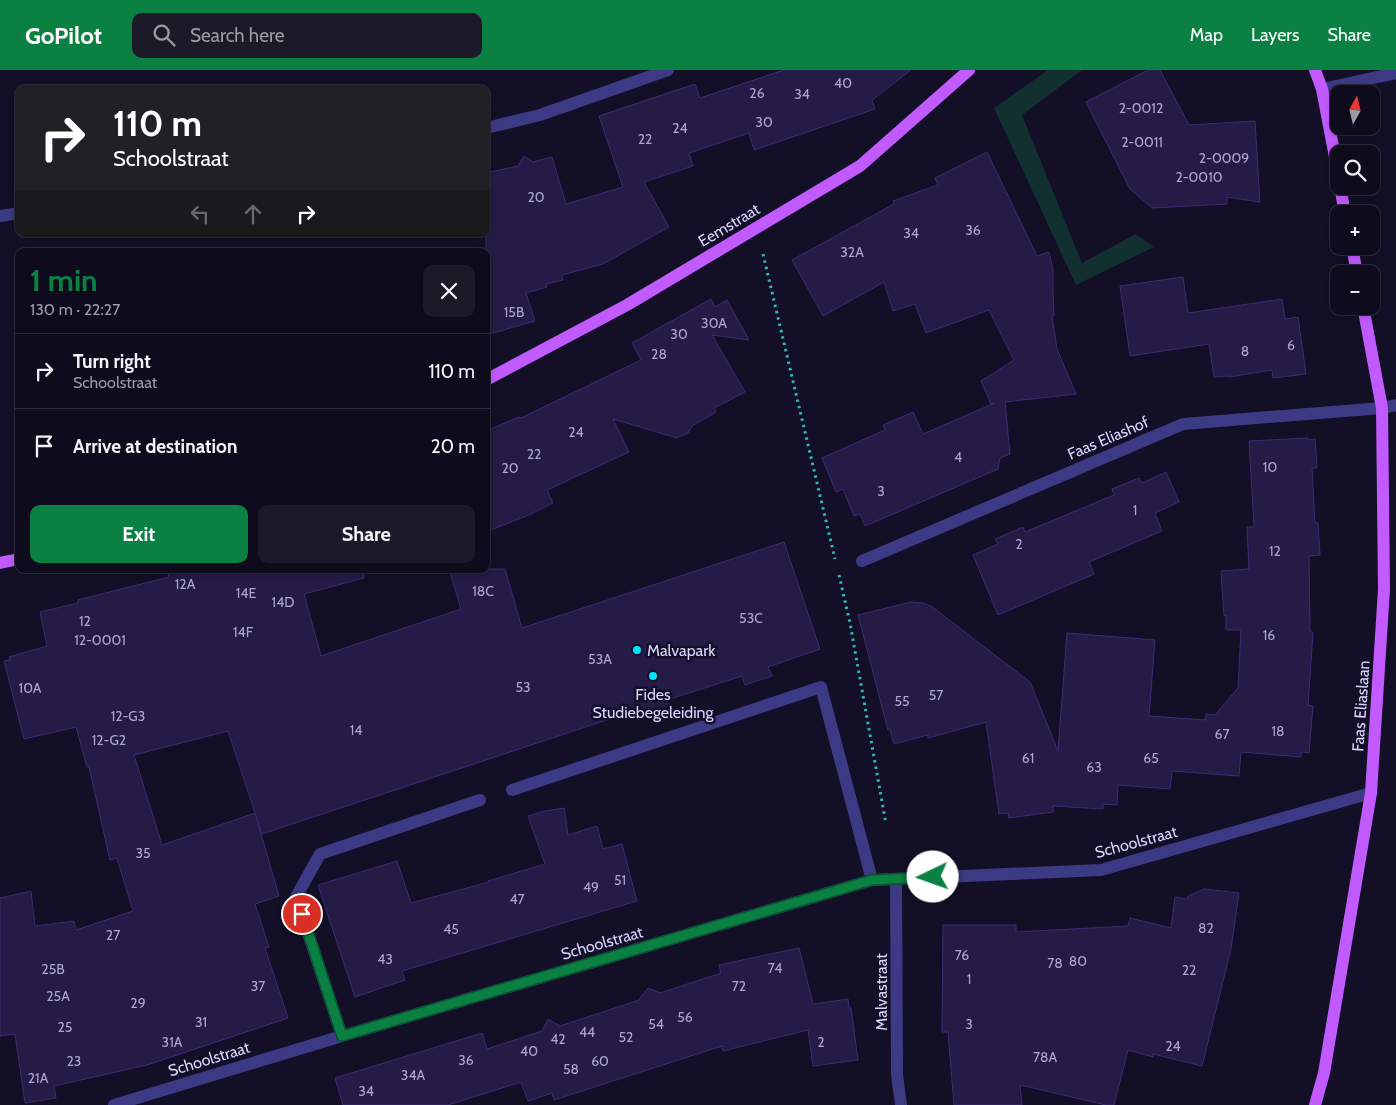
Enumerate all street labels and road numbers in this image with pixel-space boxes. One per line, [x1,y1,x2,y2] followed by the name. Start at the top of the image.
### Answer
[695,199,764,251] street label: Eemstraat
[1065,412,1152,464] street label: Faas Eliashof
[1348,660,1374,752] street label: Faas Eliaslaan
[1093,822,1180,862] street label: Schoolstraat
[559,922,646,964] street label: Schoolstraat
[872,953,891,1031] street label: Malvastraat
[166,1037,253,1080] street label: Schoolstraat

